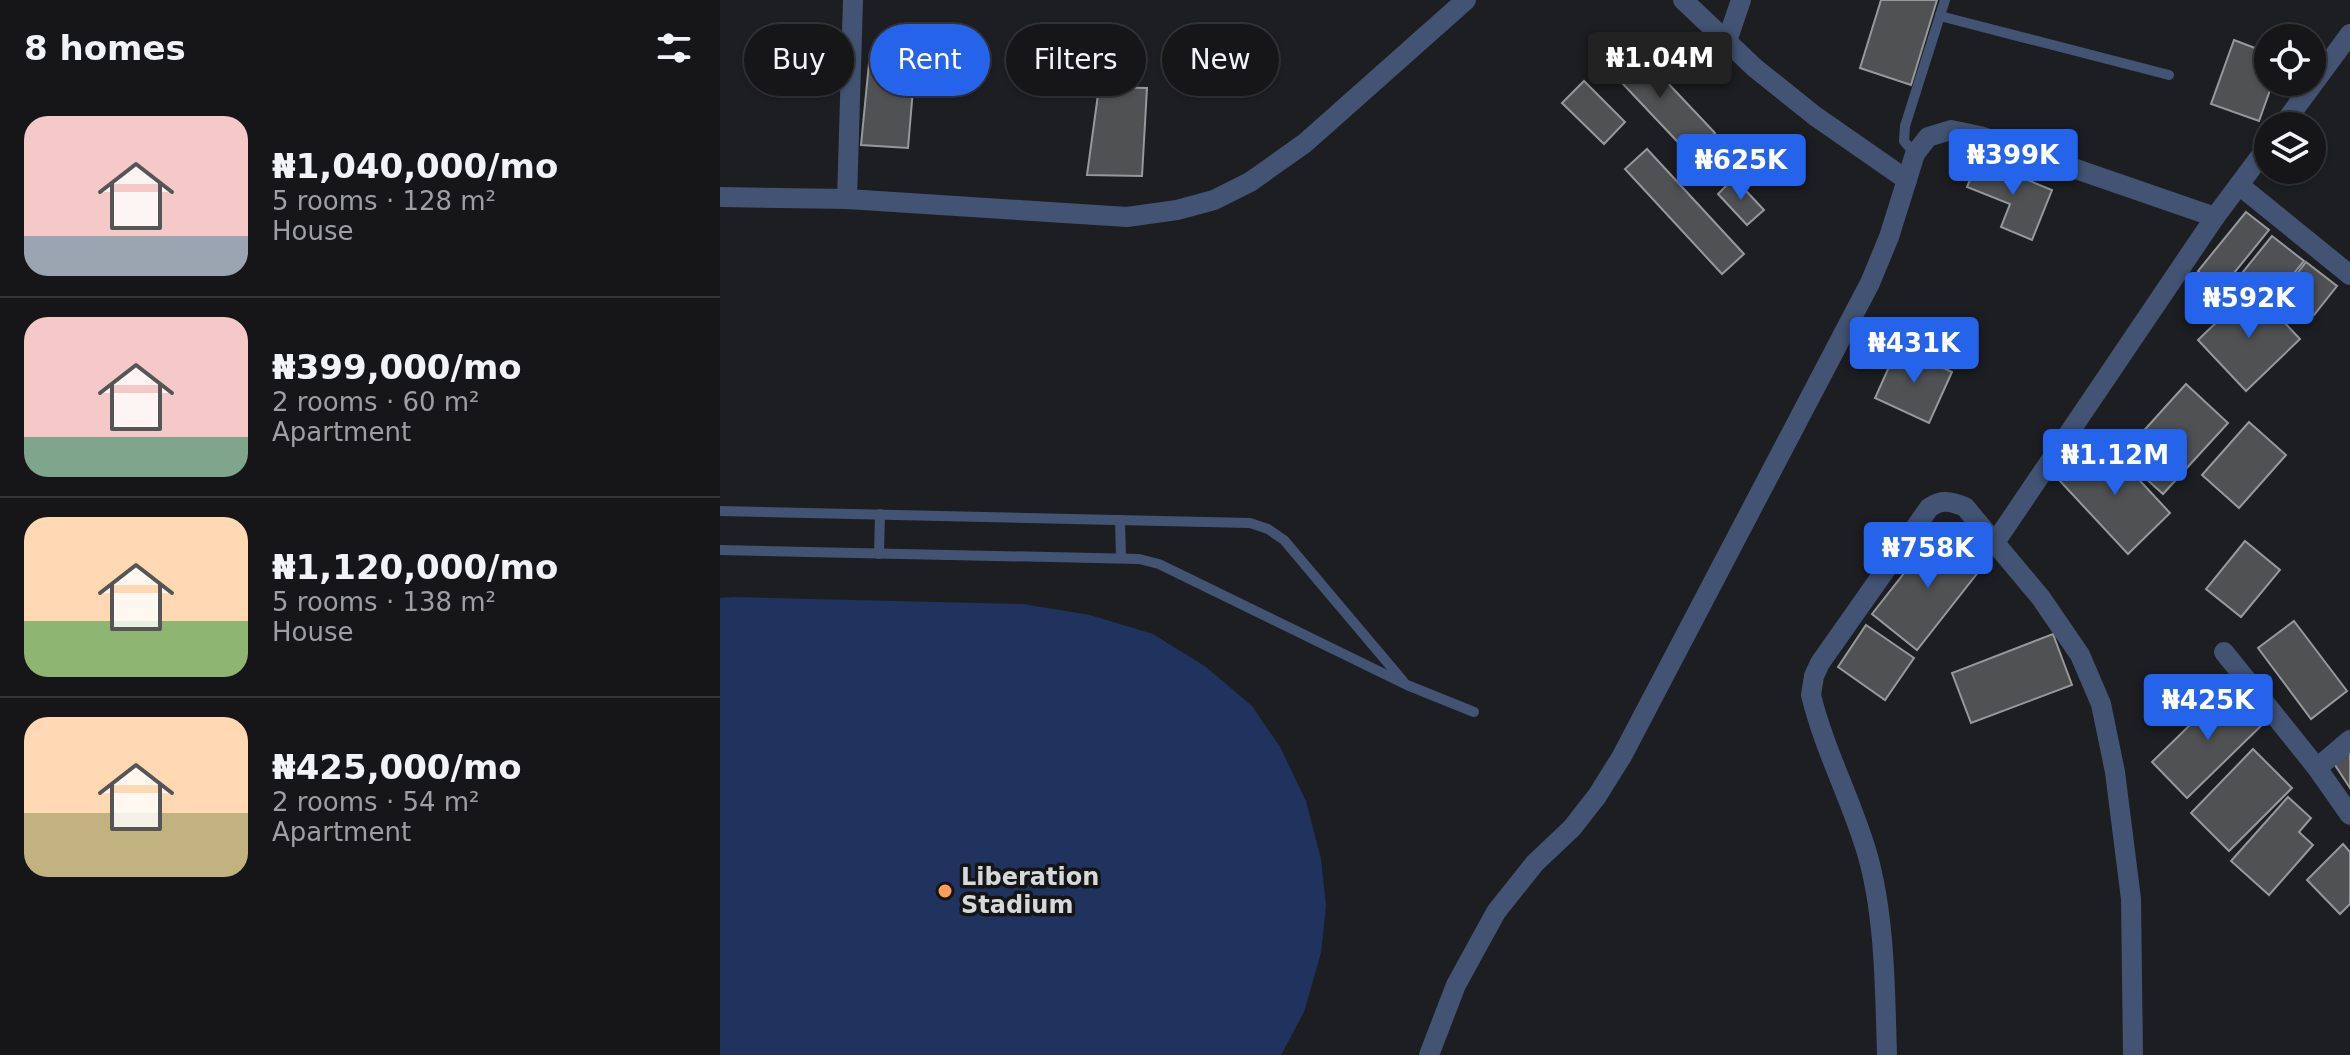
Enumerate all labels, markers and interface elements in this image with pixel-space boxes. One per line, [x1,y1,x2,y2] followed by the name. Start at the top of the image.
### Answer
[744,24,854,96] chip: Buy
[870,24,990,96] chip: Rent
[1006,24,1146,96] chip: Filters
[1162,24,1279,96] chip: New
[2254,24,2326,184] map controls
[2254,24,2326,96] button: locate
[652,26,696,70] icon: filters
[24,28,186,68] text: 8 homes
[1595,32,1725,100] pin: ₦1.04M
[1606,43,1714,73] text: ₦1.04M
[2254,112,2326,184] button: layers
[1957,129,2069,197] pin: ₦399K
[1685,134,1797,202] pin: ₦625K
[1967,140,2059,170] text: ₦399K
[1695,145,1787,175] text: ₦625K
[272,146,558,186] text: ₦1,040,000/mo
[88,148,184,244] icon: home
[272,186,496,216] text: 5 rooms · 128 m²
[272,216,353,246] text: House
[2193,272,2305,340] pin: ₦592K
[2203,283,2295,313] text: ₦592K
[1858,317,1970,385] pin: ₦431K
[1868,328,1960,358] text: ₦431K
[272,347,522,387] text: ₦399,000/mo
[88,349,184,445] icon: home
[272,387,480,417] text: 2 rooms · 60 m²
[272,417,411,447] text: Apartment
[2050,429,2180,497] pin: ₦1.12M
[2061,440,2169,470] text: ₦1.12M
[1872,522,1984,590] pin: ₦758K
[1882,533,1974,563] text: ₦758K
[272,547,558,587] text: ₦1,120,000/mo
[88,549,184,645] icon: home
[272,587,496,617] text: 5 rooms · 138 m²
[272,617,353,647] text: House
[2152,674,2264,742] pin: ₦425K
[2162,685,2254,715] text: ₦425K
[272,747,522,787] text: ₦425,000/mo
[88,749,184,845] icon: home
[272,787,480,817] text: 2 rooms · 54 m²
[272,817,411,847] text: Apartment
[961,863,1099,919] place label: Liberation Stadium
[936,882,954,900] marker: Liberation Stadium

